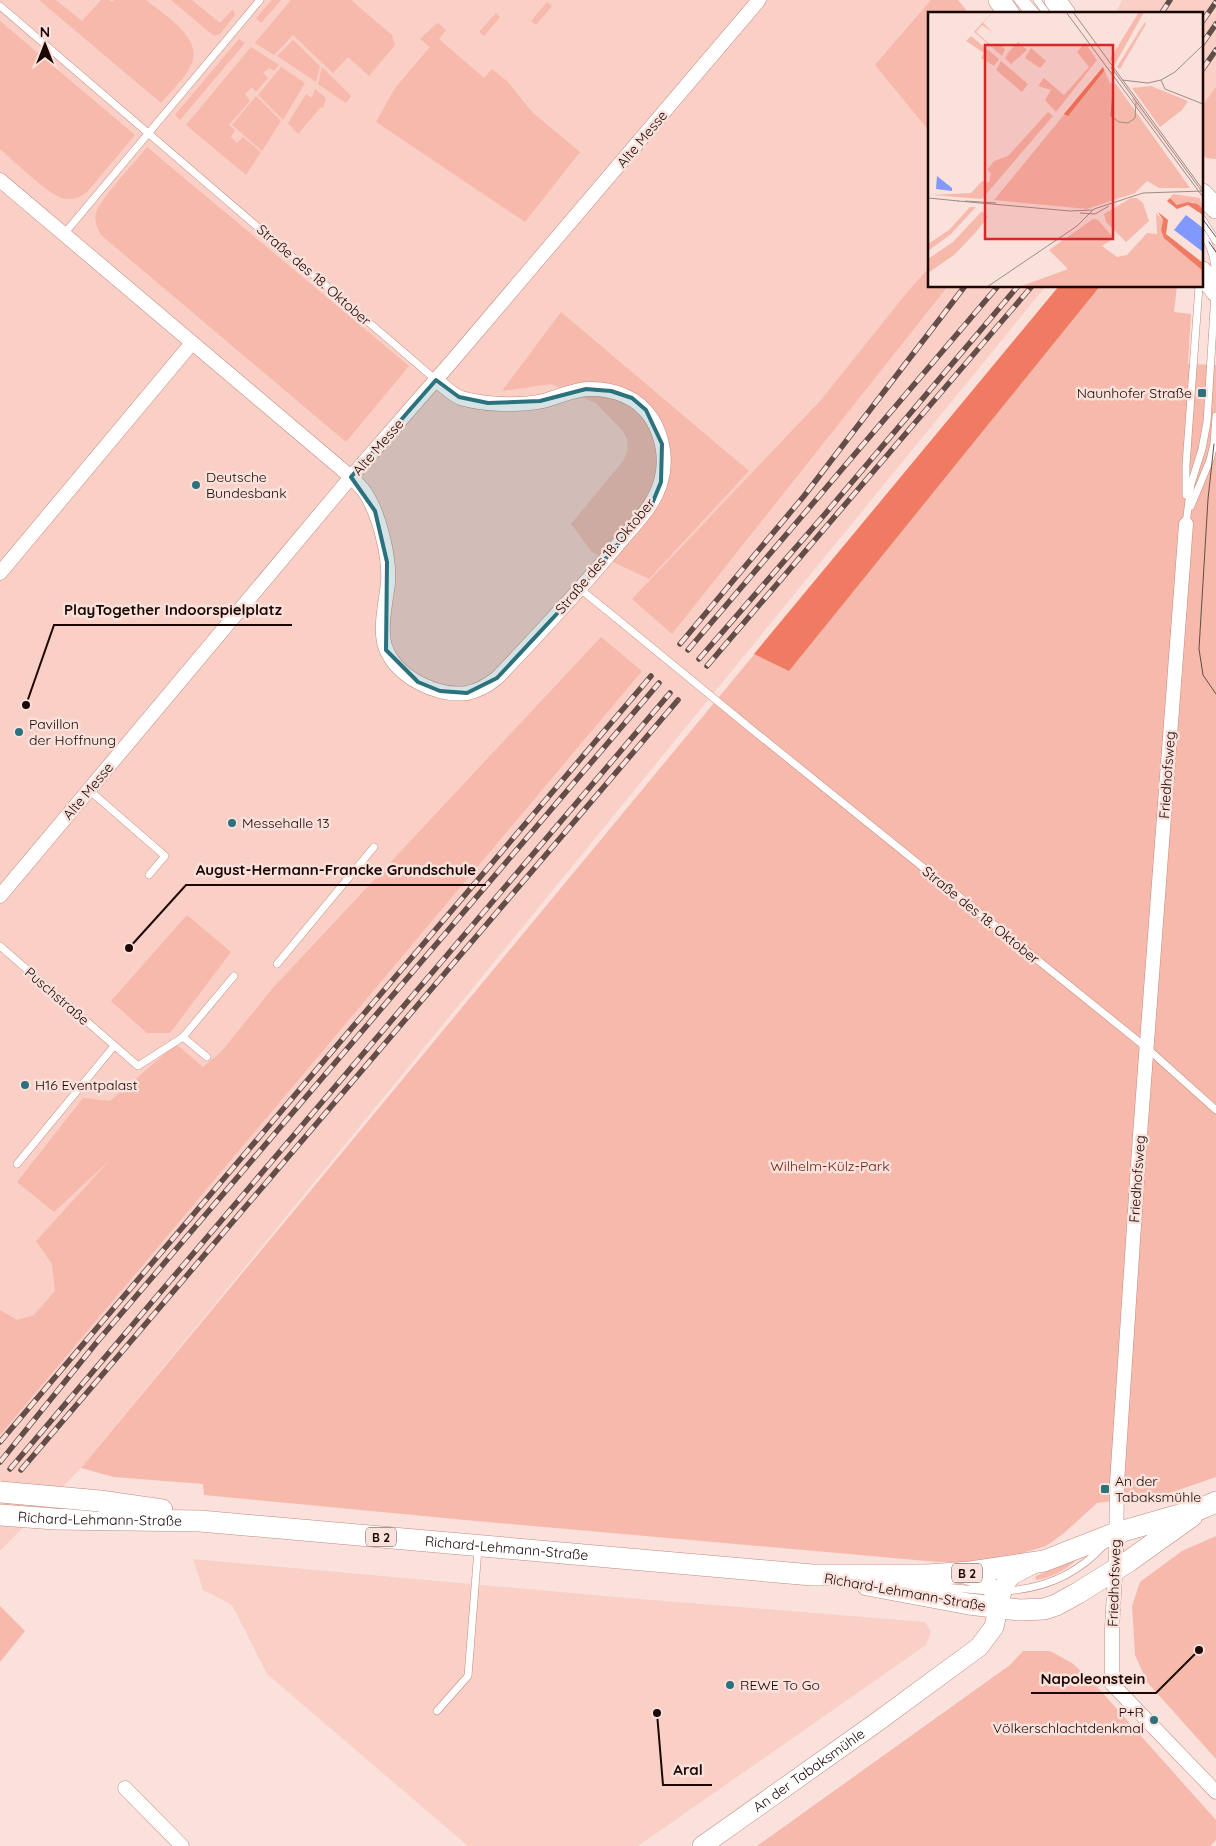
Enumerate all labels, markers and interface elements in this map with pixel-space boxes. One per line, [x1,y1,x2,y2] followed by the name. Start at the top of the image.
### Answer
[928,12,1204,288] inset map
[20,20,70,70] north arrow
[40,23,50,41] text: N
[613,107,671,171] street label: Alte Messe
[253,220,375,330] street label: Straße des 18. Oktober
[1077,384,1192,402] place label: Naunhofer Straße
[1196,387,1208,399] marker: Naunhofer Straße
[349,415,408,479] street label: Alte Messe
[206,468,287,502] place label: Deutsche Bundesbank
[190,479,202,491] marker: Deutsche Bundesbank
[551,494,659,618] street label: Straße des 18. Oktober
[54,595,292,625] callout: PlayTogether Indoorspielplatz
[64,600,282,619] text: PlayTogether Indoorspielplatz
[29,715,116,749] place label: Pavillon der Hoffnung
[13,726,25,738] marker: Pavillon der Hoffnung
[1155,731,1179,819] street label: Friedhofsweg
[59,759,117,823] street label: Alte Messe
[242,814,330,832] place label: Messehalle 13
[226,817,238,829] marker: Messehalle 13
[186,855,486,885] callout: August-Hermann-Francke Grundschule
[196,860,476,879] text: August-Hermann-Francke Grundschule
[919,862,1044,968] street label: Straße des 18. Oktober
[21,963,93,1029] street label: Puschstraße
[35,1076,138,1094] place label: H16 Eventpalast
[19,1079,31,1091] marker: H16 Eventpalast
[1125,1135,1149,1223] street label: Friedhofsweg
[770,1157,890,1175] park label: Wilhelm-Külz-Park
[1115,1472,1201,1506] place label: An der Tabaksmühle
[1099,1483,1111,1495] marker: An der Tabaksmühle
[17,1507,182,1530] street label: Richard-Lehmann-Straße
[366,1528,396,1546] road number: B 2
[424,1532,589,1564] street label: Richard-Lehmann-Straße
[1103,1539,1125,1627] street label: Friedhofsweg
[952,1564,982,1582] road number: B 2
[823,1569,987,1615] street label: Richard-Lehmann-Straße
[1031,1663,1156,1693] callout: Napoleonstein
[1041,1669,1145,1688] text: Napoleonstein
[740,1676,820,1694] place label: REWE To Go
[724,1679,736,1691] marker: REWE To Go
[993,1703,1144,1737] place label: P+R Völkerschlachtdenkmal
[1148,1714,1160,1726] marker: P+R Völkerschlachtdenkmal
[749,1724,868,1816] street label: An der Tabaksmühle
[663,1755,712,1785] callout: Aral
[673,1760,703,1779] text: Aral

